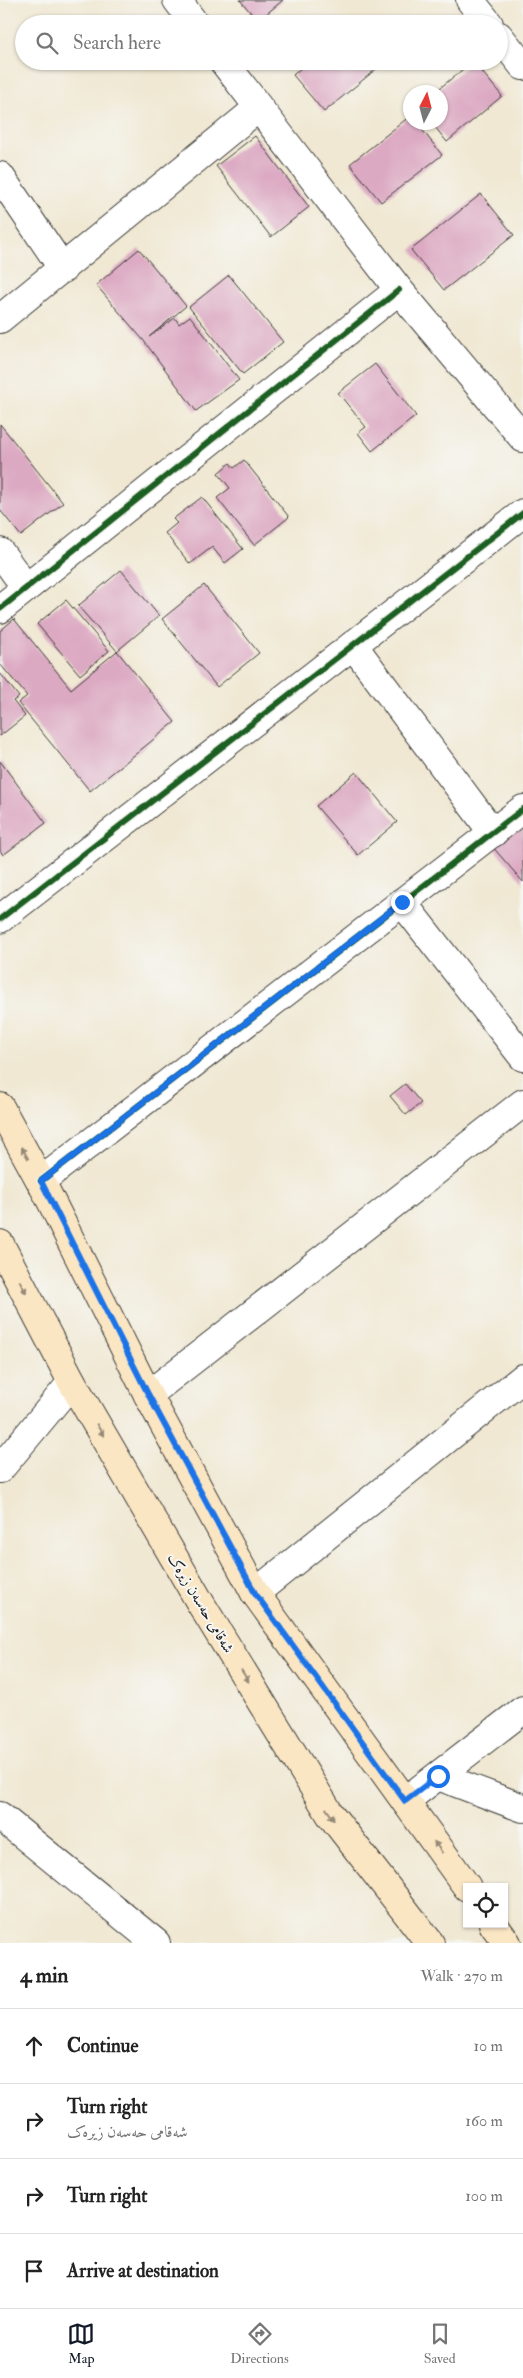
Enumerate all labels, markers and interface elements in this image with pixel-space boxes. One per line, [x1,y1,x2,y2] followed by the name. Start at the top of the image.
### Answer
[15,15,508,70] search box
[33,29,61,57] icon: search
[73,31,161,55] text: Search here
[403,85,448,130] north arrow
[391,891,414,914] route end
[21,1146,30,1160] one-way arrow
[19,1280,27,1295] one-way arrow
[96,1423,104,1438] one-way arrow
[163,1550,238,1657] street label: شەقامی حەسەن زیرەک
[240,1669,249,1682] one-way arrow
[427,1765,450,1788] route start
[325,1807,335,1821] one-way arrow
[433,1841,443,1854] one-way arrow
[463,1883,508,1928] map controls
[463,1883,508,1928] button: locate
[20,1962,68,1989] text: 4 min
[421,1966,503,1986] text: Walk · 270 m
[20,2032,48,2060] icon: ahead
[67,2034,138,2058] text: Continue
[473,2036,503,2056] text: 10 m
[67,2095,147,2119] text: Turn right
[20,2107,48,2135] icon: right
[465,2111,503,2131] text: 160 m
[67,2122,188,2142] text: شەقامی حەسەن زیرەک
[20,2182,48,2210] icon: right
[67,2184,147,2208] text: Turn right
[465,2186,503,2206] text: 100 m
[20,2257,48,2285] icon: arrive
[67,2259,219,2283] text: Arrive at destination
[67,2320,95,2367] tab: Map
[230,2320,289,2367] tab: Directions
[424,2320,456,2367] tab: Saved

